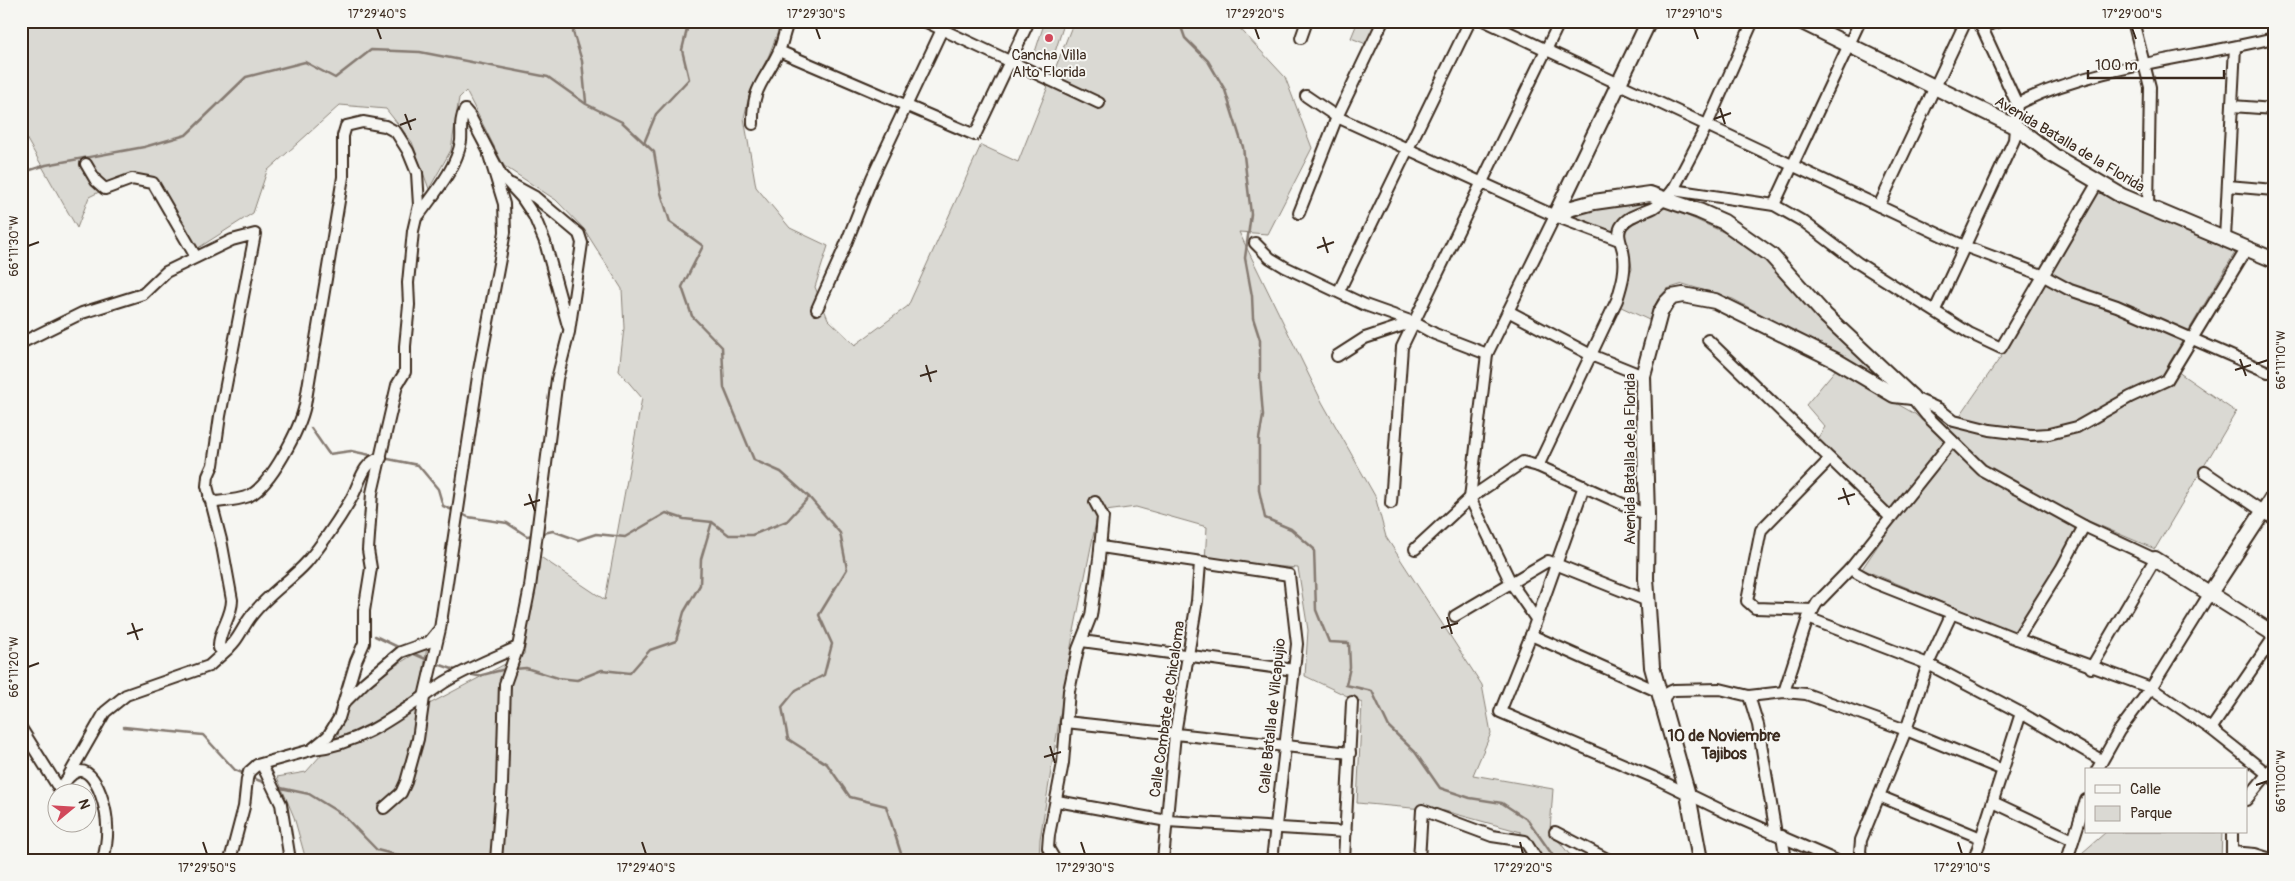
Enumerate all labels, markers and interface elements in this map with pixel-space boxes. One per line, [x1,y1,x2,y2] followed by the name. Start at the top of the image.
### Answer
[348,7,406,22] text: 17°29'40"S
[787,7,845,22] text: 17°29'30"S
[1226,7,1284,22] text: 17°29'20"S
[1666,7,1722,22] text: 17°29'10"S
[2102,7,2162,22] text: 17°29'00"S
[1043,32,1055,44] marker: Cancha Villa Alto Florida
[1012,46,1086,82] place label: Cancha Villa Alto Florida
[2088,48,2224,80] scale bar
[2095,56,2138,75] text: 100 m
[1991,92,2148,197] street label: Avenida Batalla de la Florida
[7,216,22,277] text: 66°11'30"W
[2274,331,2289,390] text: 66°11'10"W
[1621,373,1640,545] street label: Avenida Batalla de la Florida
[1146,620,1189,799] street label: Calle Combate de Chicaloma
[7,636,22,698] text: 66°11'20"W
[1255,637,1290,795] street label: Calle Batalla de Vilcapujio
[1668,726,1781,764] district label: 10 de Noviembre Tajibos
[2274,750,2289,812] text: 66°11'00"W
[2085,768,2248,834] legend
[2130,780,2161,799] text: Calle
[48,784,98,834] north arrow
[74,797,93,811] text: N
[2130,804,2173,823] text: Parque
[178,861,236,876] text: 17°29'50"S
[617,861,675,876] text: 17°29'40"S
[1056,861,1114,876] text: 17°29'30"S
[1494,861,1552,876] text: 17°29'20"S
[1934,861,1990,876] text: 17°29'10"S

